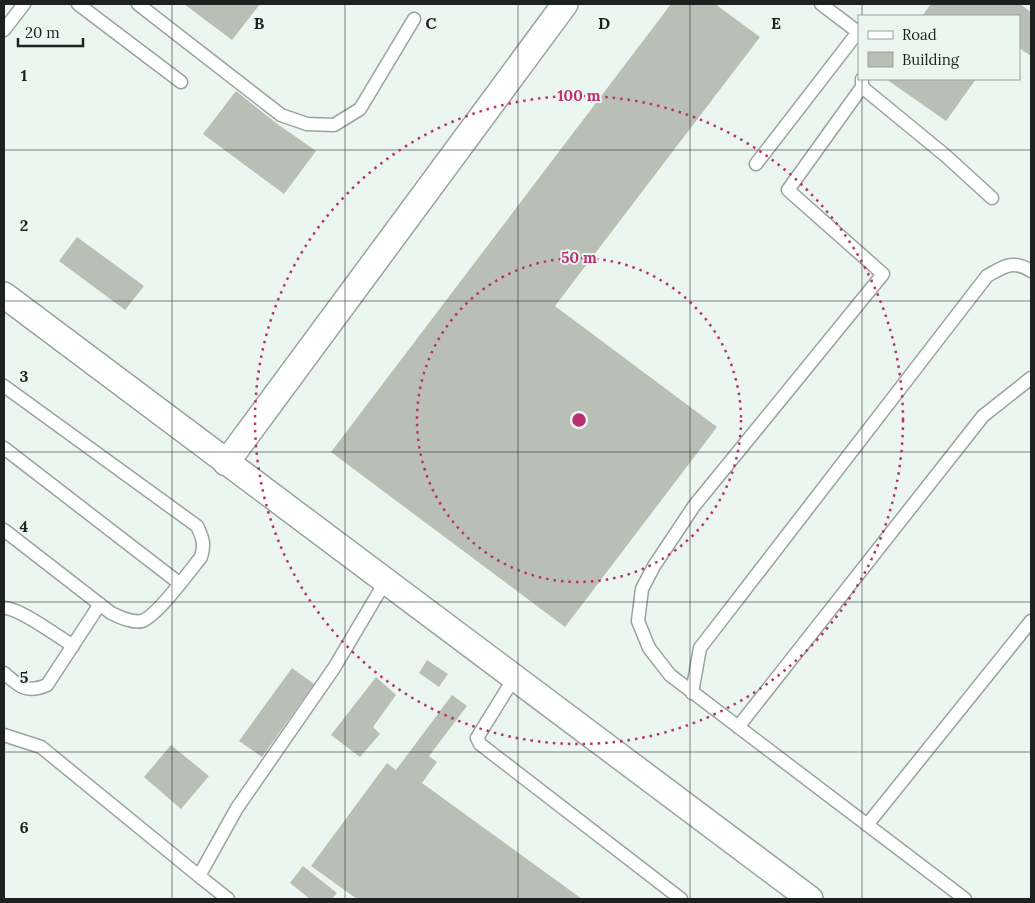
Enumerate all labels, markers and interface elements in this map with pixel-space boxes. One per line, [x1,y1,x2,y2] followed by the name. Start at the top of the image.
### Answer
[254,13,265,33] text: B
[425,13,437,33] text: C
[598,13,610,33] text: D
[771,13,781,33] text: E
[18,15,82,47] scale bar
[858,15,1020,80] legend
[25,23,60,42] text: 20 m
[902,25,937,44] text: Road
[902,50,960,69] text: Building
[21,65,27,85] text: 1
[558,86,601,105] text: 100 m
[20,215,28,235] text: 2
[561,248,597,267] text: 50 m
[20,366,29,386] text: 3
[570,411,588,429] centre of rings
[20,516,29,536] text: 4
[20,667,29,687] text: 5
[19,817,29,837] text: 6

